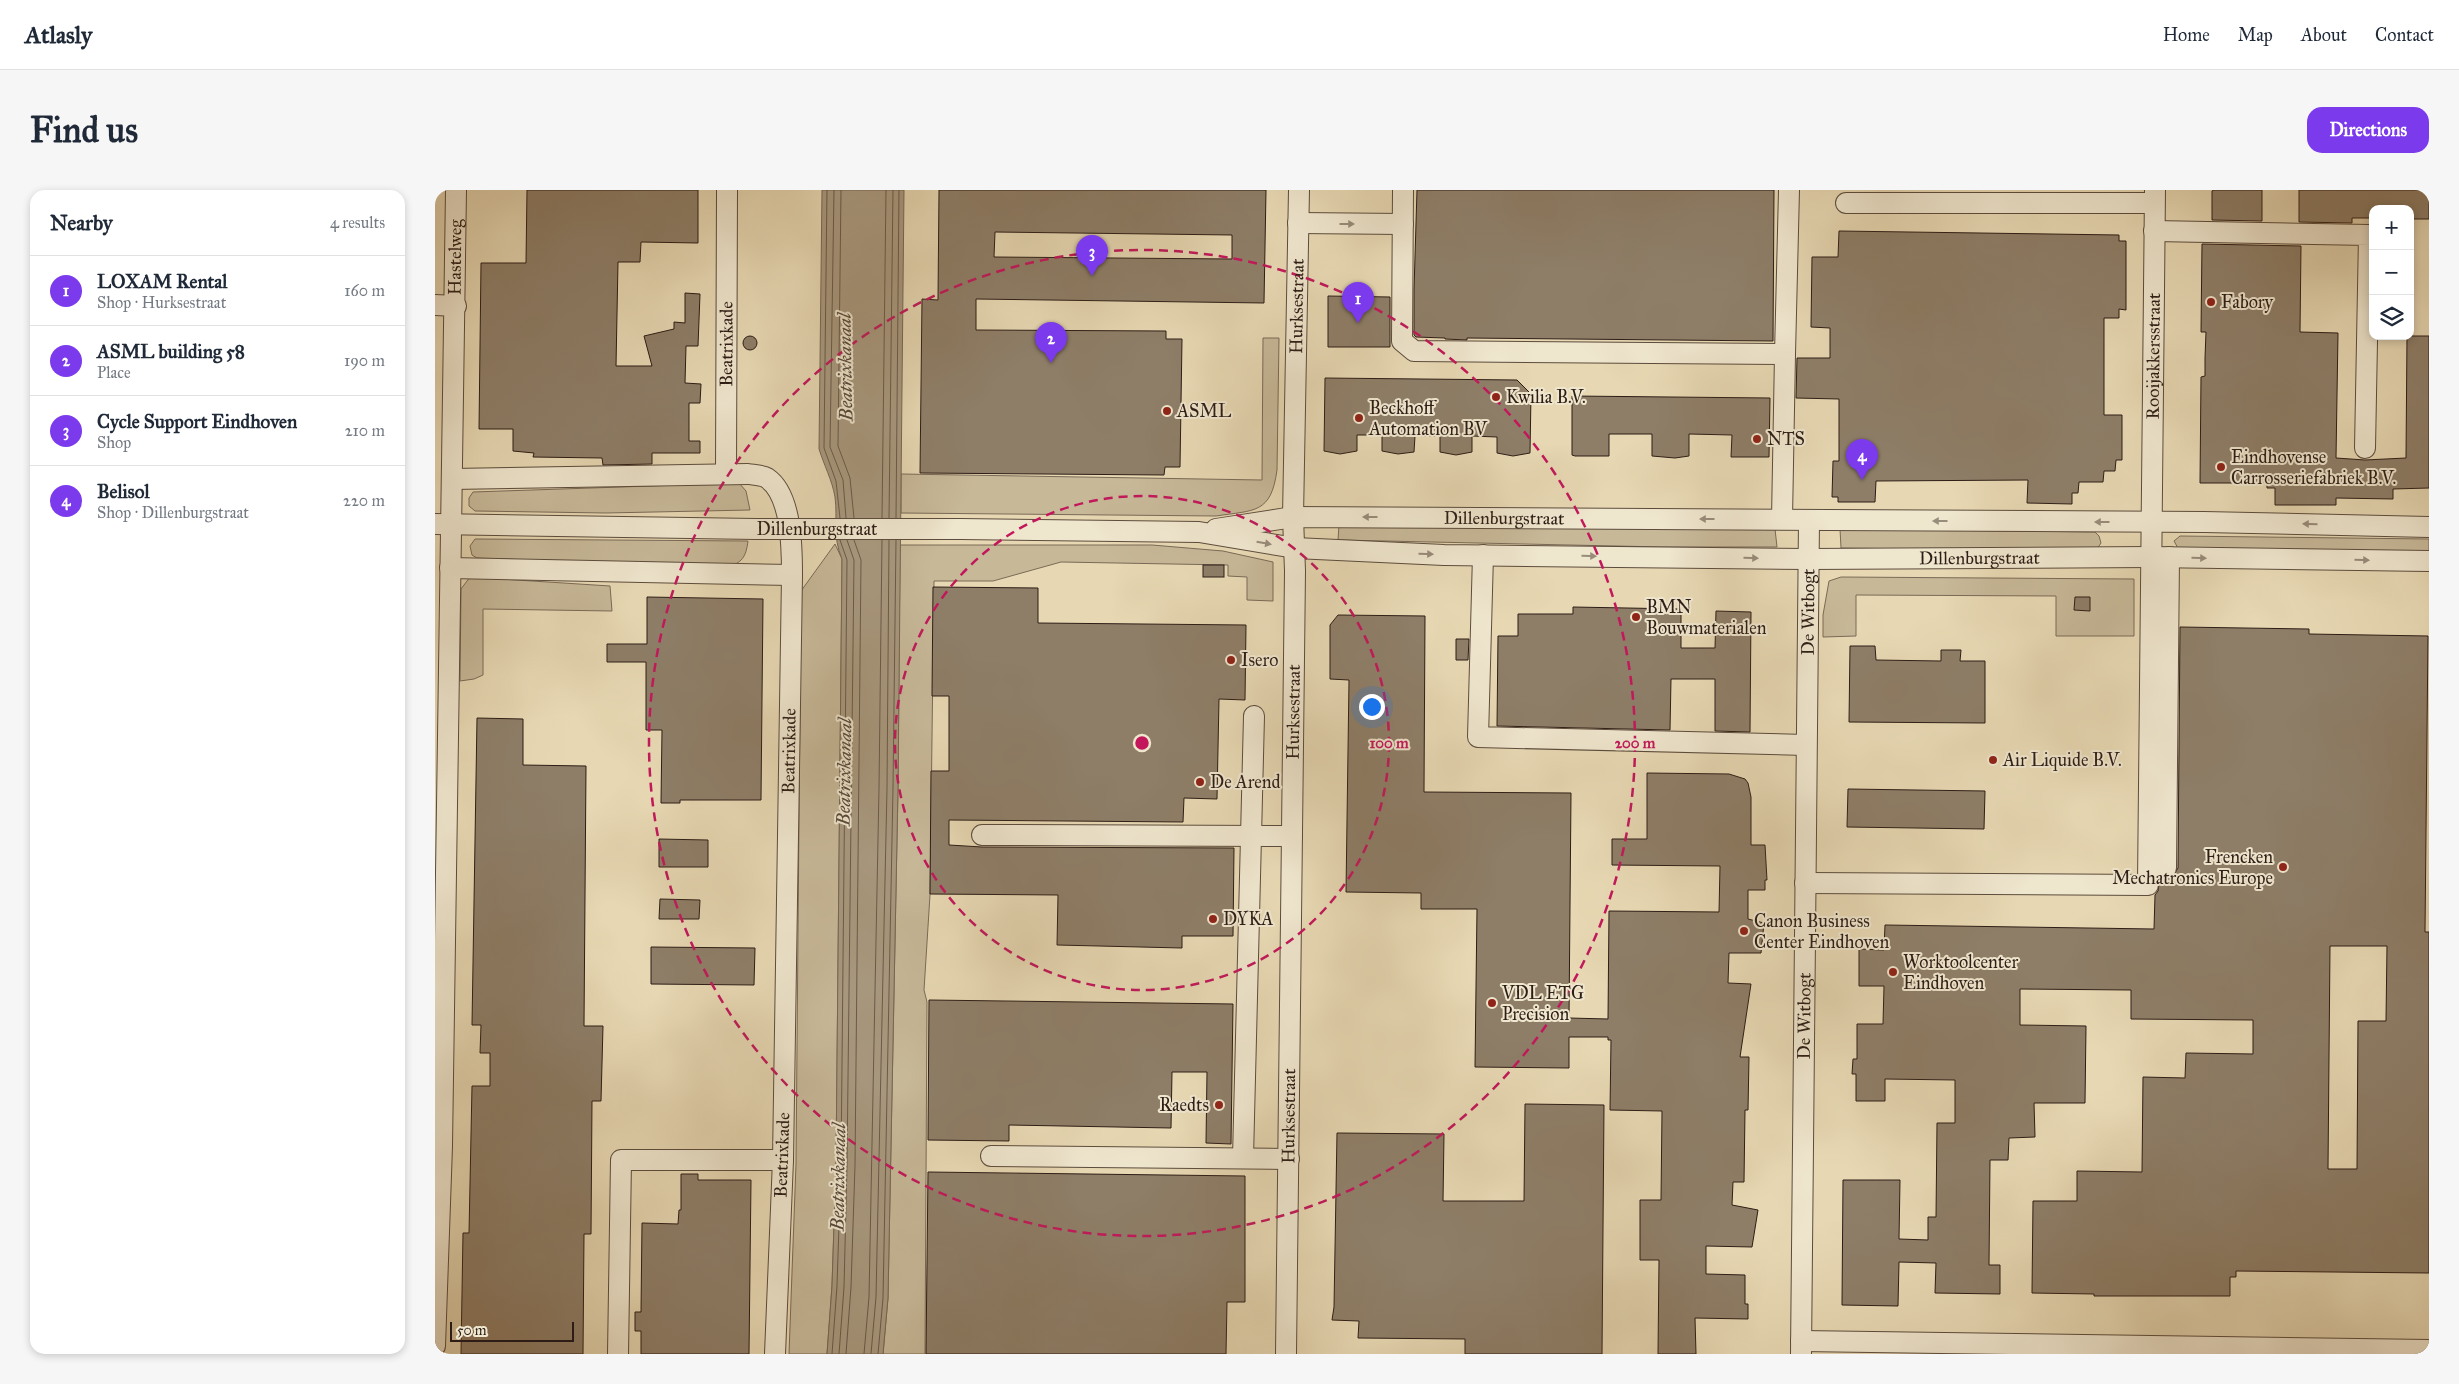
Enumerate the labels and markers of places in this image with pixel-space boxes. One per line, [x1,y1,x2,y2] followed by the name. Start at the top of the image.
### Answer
[1076,235,1108,276] pin: 3
[1342,282,1374,323] pin: 1
[2221,291,2274,313] place label: Fabory
[2205,296,2217,308] marker: Fabory
[1035,322,1067,363] pin: 2
[1506,386,1586,408] place label: Kwilia B.V.
[1490,391,1502,403] marker: Kwilia B.V.
[1368,397,1488,440] place label: Beckhoff Automation BV
[1176,400,1232,422] place label: ASML
[1161,405,1173,417] marker: ASML
[1353,412,1365,424] marker: Beckhoff Automation BV
[1767,428,1805,450] place label: NTS
[1751,433,1763,445] marker: NTS
[1846,439,1878,480] pin: 4
[2231,446,2396,489] place label: Eindhovense Carrosseriefabriek B.V.
[2215,461,2227,473] marker: Eindhovense Carrosseriefabriek B.V.
[1646,596,1767,639] place label: BMN Bouwmaterialen
[1630,611,1642,623] marker: BMN Bouwmaterialen
[1241,649,1278,671] place label: Isero
[1225,654,1237,666] marker: Isero
[1133,734,1151,752] centre of rings
[2002,749,2122,772] place label: Air Liquide B.V.
[1987,754,1999,766] marker: Air Liquide B.V.
[1210,771,1281,793] place label: De Arend
[1194,776,1206,788] marker: De Arend
[2112,846,2273,889] place label: Frencken Mechatronics Europe
[2277,861,2289,873] marker: Frencken Mechatronics Europe
[1223,908,1273,930] place label: DYKA
[1754,910,1889,953] place label: Canon Business Center Eindhoven
[1207,913,1219,925] marker: DYKA
[1738,925,1750,937] marker: Canon Business Center Eindhoven
[1903,951,2019,994] place label: Worktoolcenter Eindhoven
[1887,966,1899,978] marker: Worktoolcenter Eindhoven
[1501,982,1584,1025] place label: VDL ETG Precision
[1486,997,1498,1009] marker: VDL ETG Precision
[1159,1094,1209,1116] place label: Raedts
[1213,1099,1225,1111] marker: Raedts

